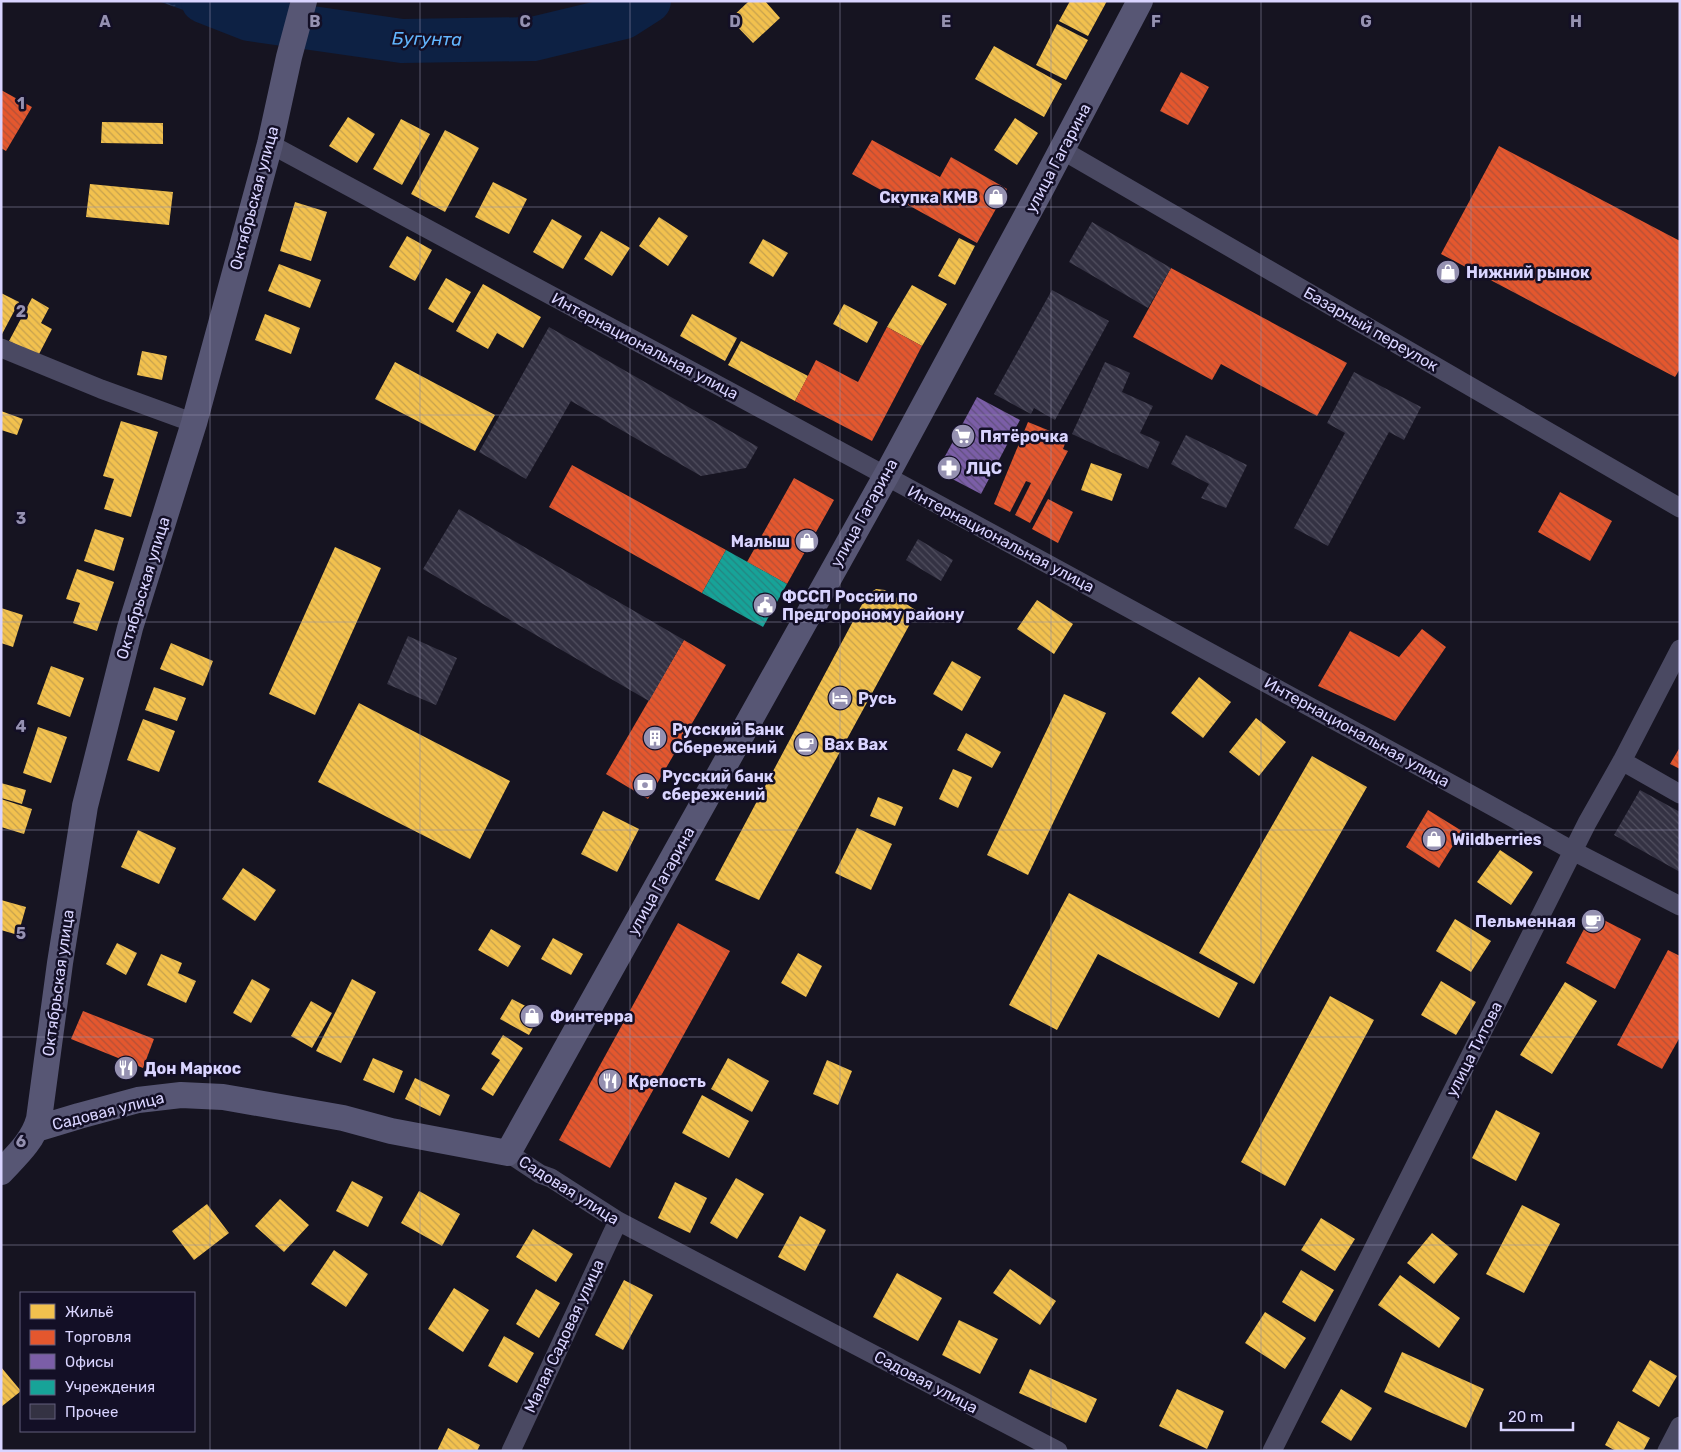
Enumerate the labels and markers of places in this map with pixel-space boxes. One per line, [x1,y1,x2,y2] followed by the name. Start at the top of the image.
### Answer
[983,184,1009,210] shop icon: Скупка КМВ
[879,188,978,207] place label: Скупка КМВ
[1435,259,1461,285] shop icon: Нижний рынок
[1466,263,1590,282] place label: Нижний рынок
[950,423,976,449] supermarket icon: Пятёрочка
[980,427,1069,446] place label: Пятёрочка
[936,455,962,481] pharmacy icon: ЛЦС
[966,459,1002,478] place label: ЛЦС
[794,528,820,554] shop icon: Малыш
[731,532,790,551] place label: Малыш
[782,587,965,624] place label: ФССП России по Предгороному району
[752,592,778,618] public building icon: ФССП России по Предгороному району
[827,685,853,711] hotel icon: Русь
[858,689,896,708] place label: Русь
[672,720,785,757] place label: Русский Банк Сбережений
[642,725,668,751] building icon: Русский Банк Сбережений
[793,731,819,757] cafe icon: Вах Вах
[824,735,888,754] place label: Вах Вах
[662,767,774,804] place label: Русский банк сбережений
[632,772,658,798] bank icon: Русский банк сбережений
[1421,826,1447,852] shop icon: Wildberries
[1452,830,1542,849] place label: Wildberries
[1580,908,1606,934] cafe icon: Пельменная
[1475,912,1576,931] place label: Пельменная
[519,1003,545,1029] shop icon: Финтерра
[550,1007,633,1026] place label: Финтерра
[113,1055,139,1081] restaurant icon: Дон Маркос
[144,1059,241,1078] place label: Дон Маркос
[597,1068,623,1094] restaurant icon: Крепость
[628,1072,706,1091] place label: Крепость

